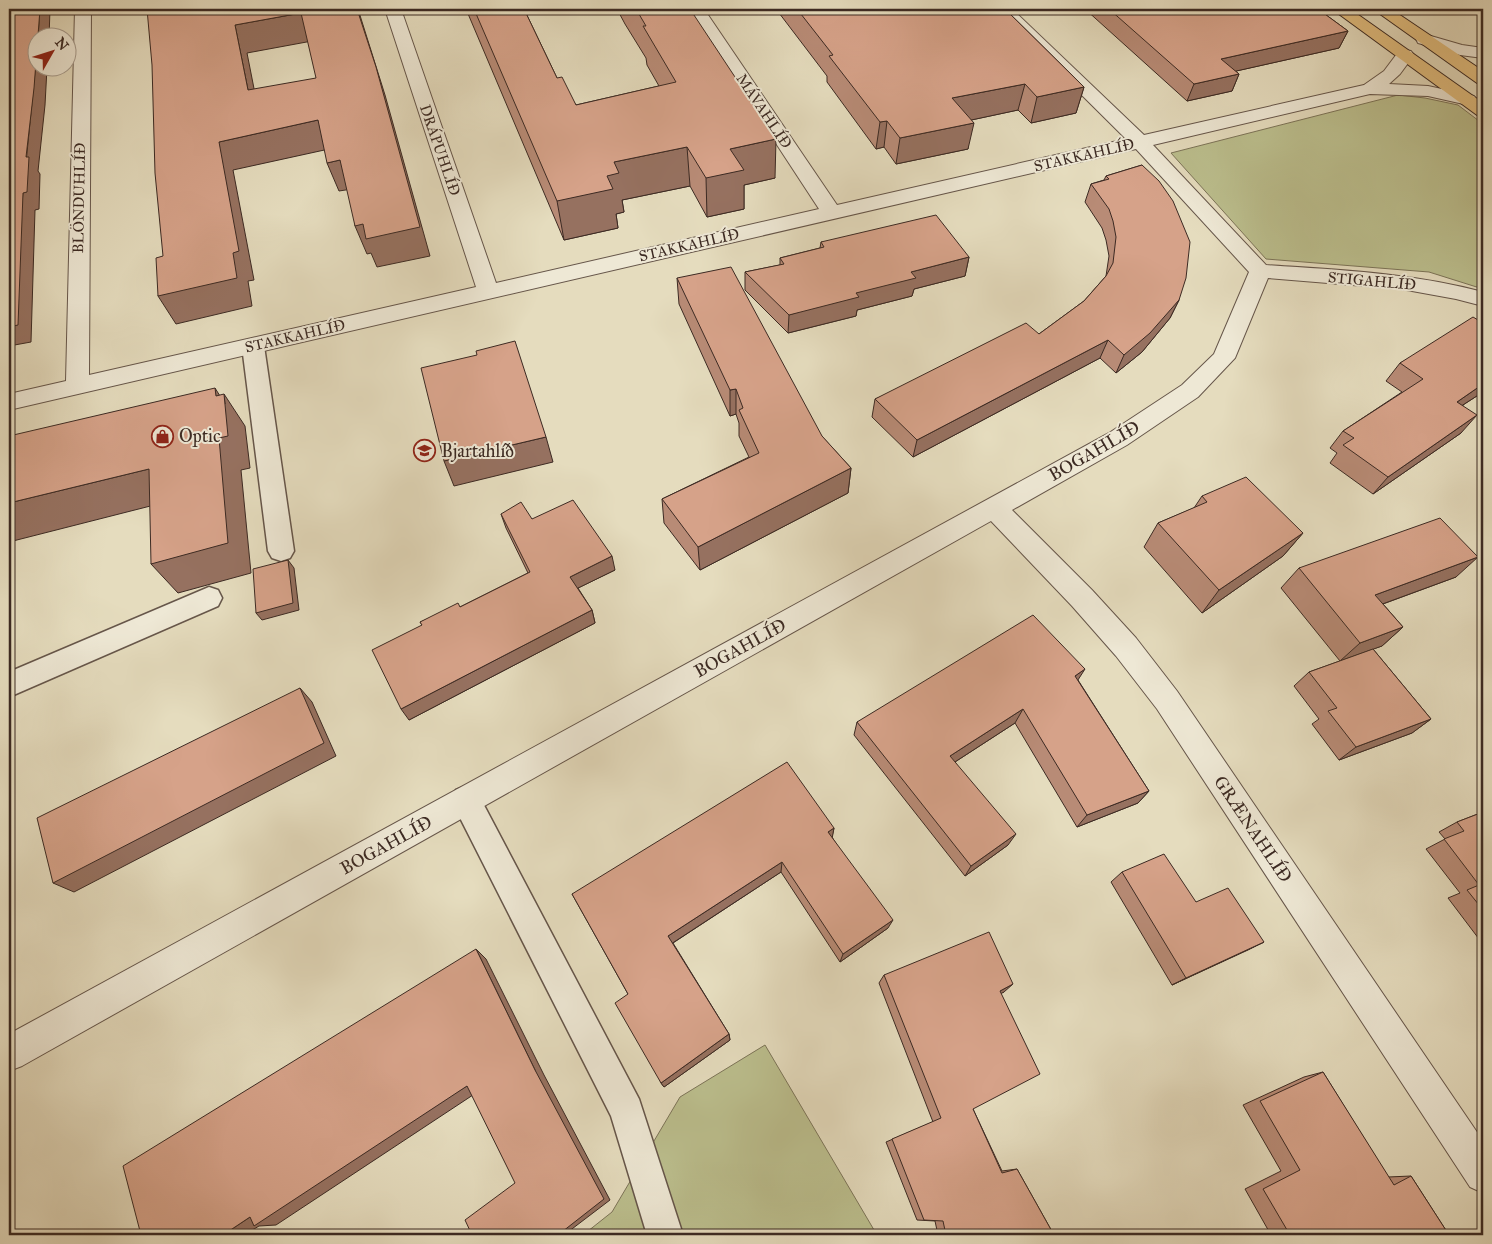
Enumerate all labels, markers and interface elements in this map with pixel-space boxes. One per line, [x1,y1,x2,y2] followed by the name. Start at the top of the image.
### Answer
[28,28,78,78] north arrow
[51,34,72,54] text: N
[732,70,797,152] street label: MÁVAHLÍÐ
[416,102,465,198] street label: DRÁPUHLÍÐ
[1032,134,1136,175] street label: STAKKAHLÍÐ
[68,142,89,254] street label: BLÖNDUHLÍÐ
[637,224,741,265] street label: STAKKAHLÍÐ
[1327,267,1417,294] street label: STIGAHLÍÐ
[243,315,347,356] street label: STAKKAHLÍÐ
[1043,414,1144,486] street label: BOGAHLÍÐ
[151,424,175,448] shop icon: Optic
[179,425,221,447] place label: Optic
[413,439,437,463] school or university icon: Bjartahlíð
[441,440,514,462] place label: Bjartahlíð
[689,612,790,682] street label: BOGAHLÍÐ
[1209,770,1298,887] street label: GRÆNAHLÍÐ
[335,809,436,879] street label: BOGAHLÍÐ

